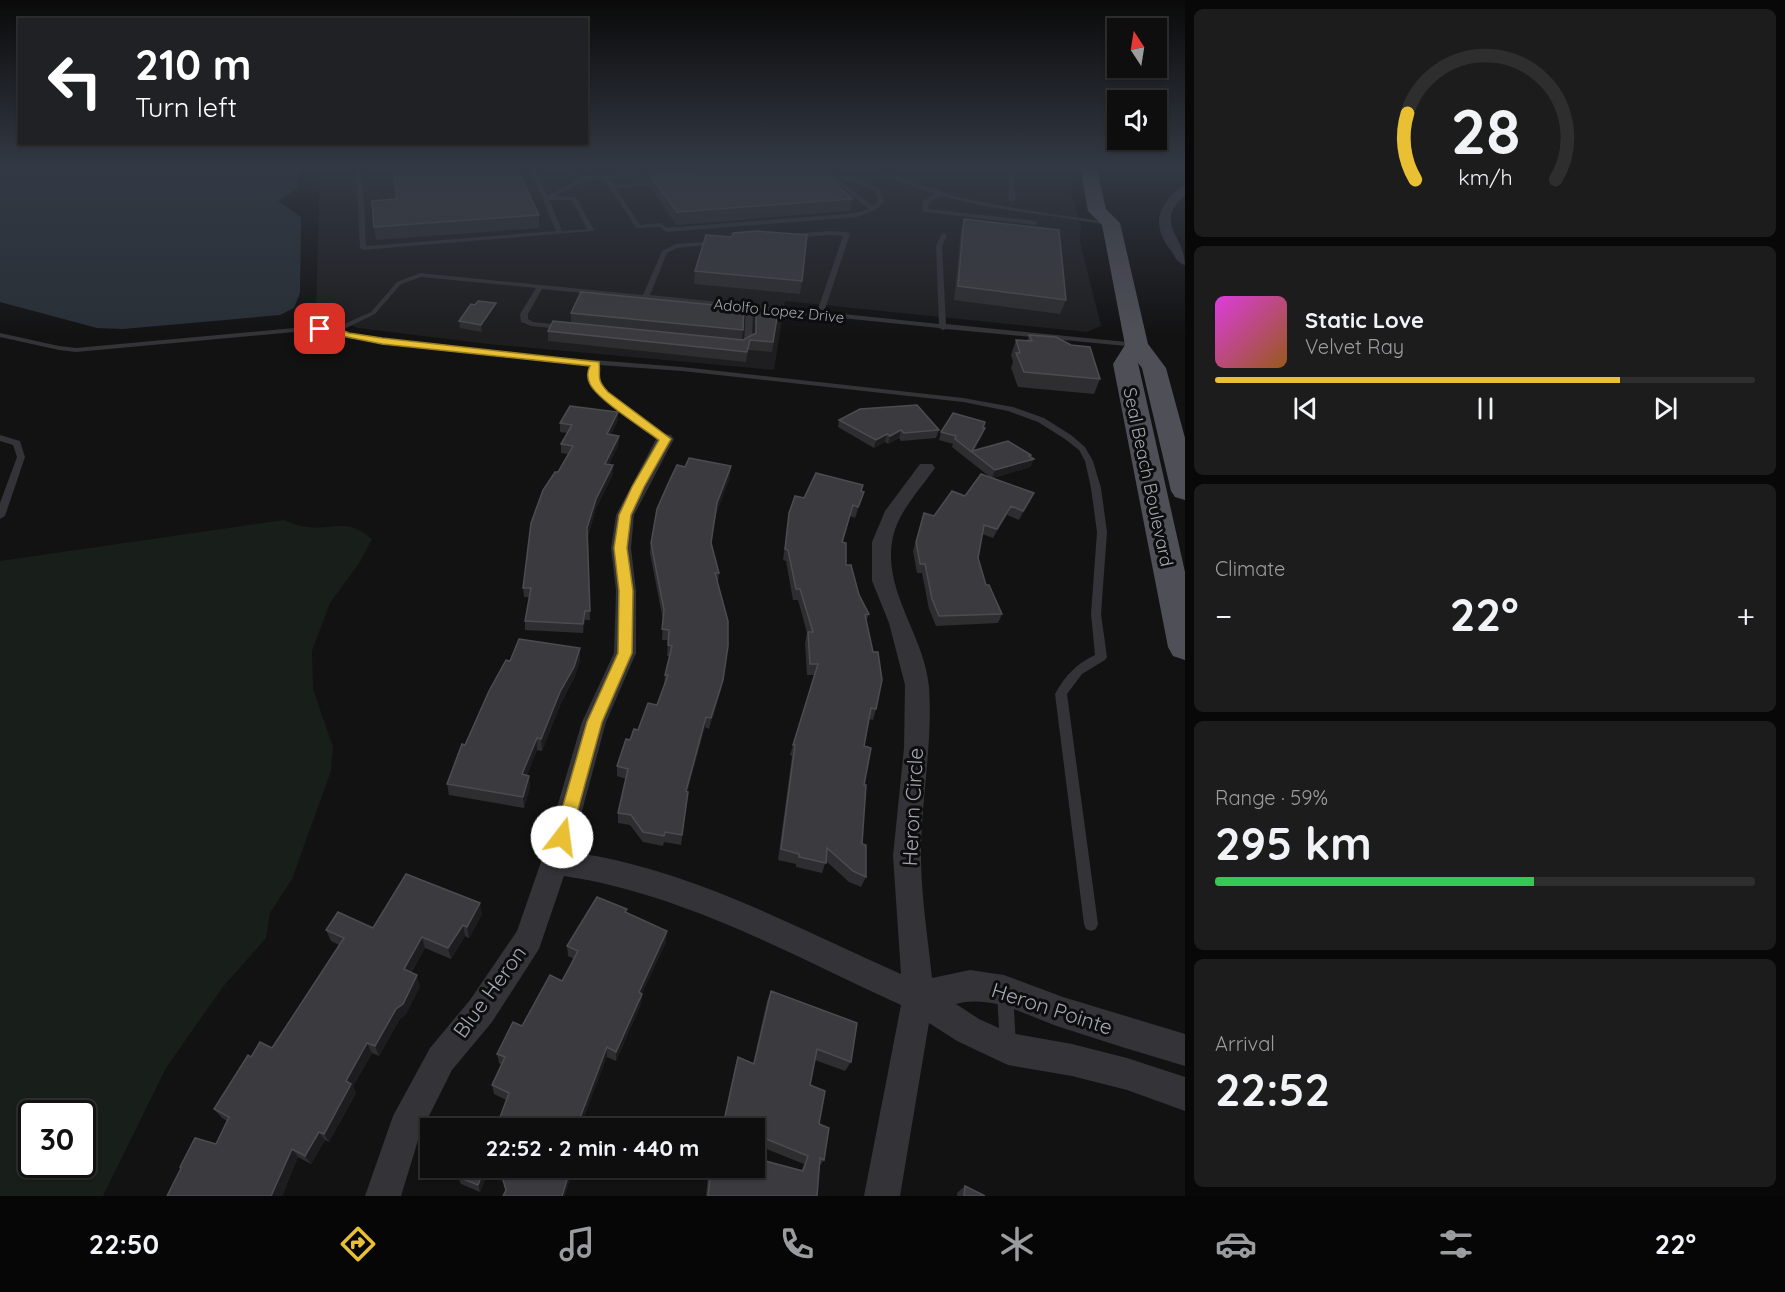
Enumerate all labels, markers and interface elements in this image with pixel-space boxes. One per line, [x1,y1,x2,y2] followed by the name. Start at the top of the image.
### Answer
[1107,18,1167,78] north arrow
[1107,18,1167,150] map controls
[135,38,252,91] text: 210 m
[36,42,114,120] icon: left
[135,90,237,124] text: Turn left
[1107,90,1167,150] button: sound
[1450,92,1520,170] text: 28
[1458,165,1512,191] text: km/h
[713,294,845,327] street label: Adolfo Lopez Drive
[294,303,345,354] pin
[1305,306,1424,334] text: Static Love
[303,312,336,345] icon: arrive
[1305,334,1404,359] text: Velvet Ray
[1118,385,1179,568] street label: Seal Beach Boulevard
[1289,392,1322,425] icon: previous
[1469,392,1502,425] icon: pause
[1649,392,1682,425] icon: next
[1215,556,1285,581] text: Climate
[1450,586,1519,642] text: 22°
[1215,595,1232,636] text: −
[1736,595,1755,636] text: +
[896,747,928,867] street label: Heron Circle
[1215,785,1328,810] text: Range · 59%
[530,805,594,869] position arrow
[1215,815,1372,871] text: 295 km
[447,940,531,1042] street label: Blue Heron
[989,976,1116,1040] street label: Heron Pointe
[1215,1031,1275,1056] text: Arrival
[1215,1061,1330,1117] text: 22:52
[18,1100,96,1178] speed limit sign: 30
[486,1134,699,1162] text: 22:52 · 2 min · 440 m
[337,1223,379,1265] icon: directions
[556,1223,598,1265] icon: music
[776,1223,818,1265] icon: phone
[996,1223,1038,1265] icon: climate
[1215,1223,1257,1265] icon: car
[1435,1223,1477,1265] icon: filters
[89,1227,159,1261] text: 22:50
[1655,1227,1696,1261] text: 22°

